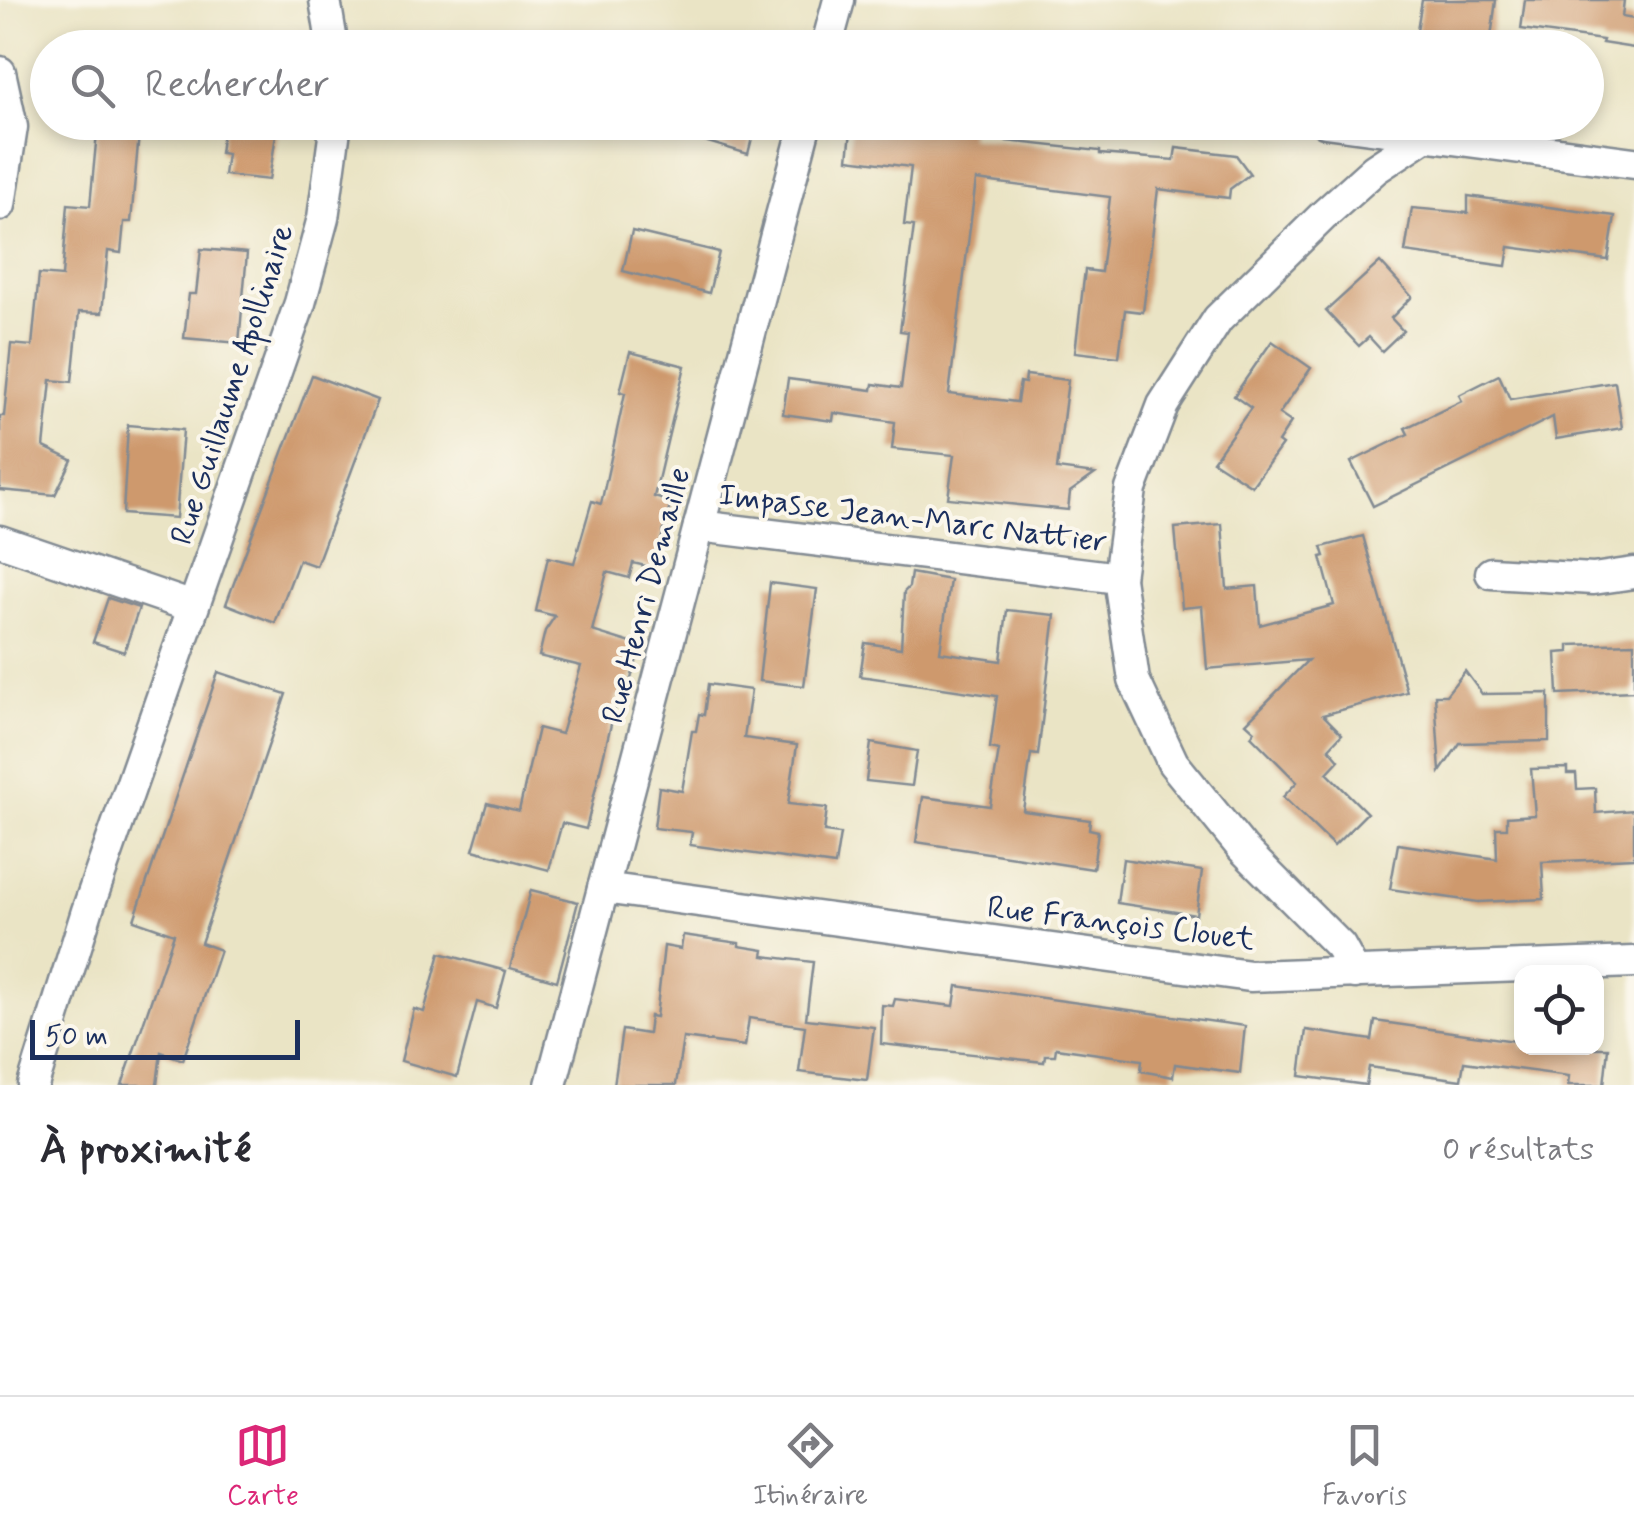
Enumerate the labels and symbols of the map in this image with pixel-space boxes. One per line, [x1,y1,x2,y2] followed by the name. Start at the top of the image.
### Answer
[161,219,307,551] street label: Rue Guillaume Apollinaire
[593,463,701,728] street label: Rue Henri Demaille
[716,474,1109,564] street label: Impasse Jean-Marc Nattier
[985,887,1257,961] street label: Rue François Clouet
[30,1015,300,1060] scale bar

